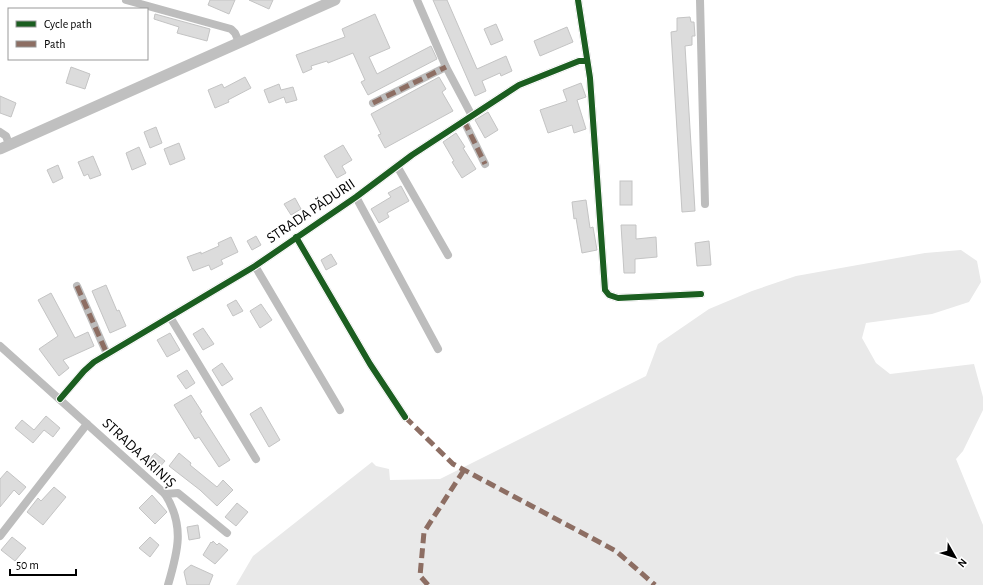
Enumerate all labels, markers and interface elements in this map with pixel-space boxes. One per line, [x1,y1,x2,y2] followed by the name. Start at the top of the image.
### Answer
[8,8,148,60] legend
[44,18,92,31] text: Cycle path
[44,38,66,50] text: Path
[264,175,358,246] street label: STRADA PĂDURII
[99,415,179,491] street label: STRADA ARINIȘ
[935,537,975,577] north arrow
[10,551,76,577] scale bar
[956,557,969,569] text: N
[16,559,39,571] text: 50 m

